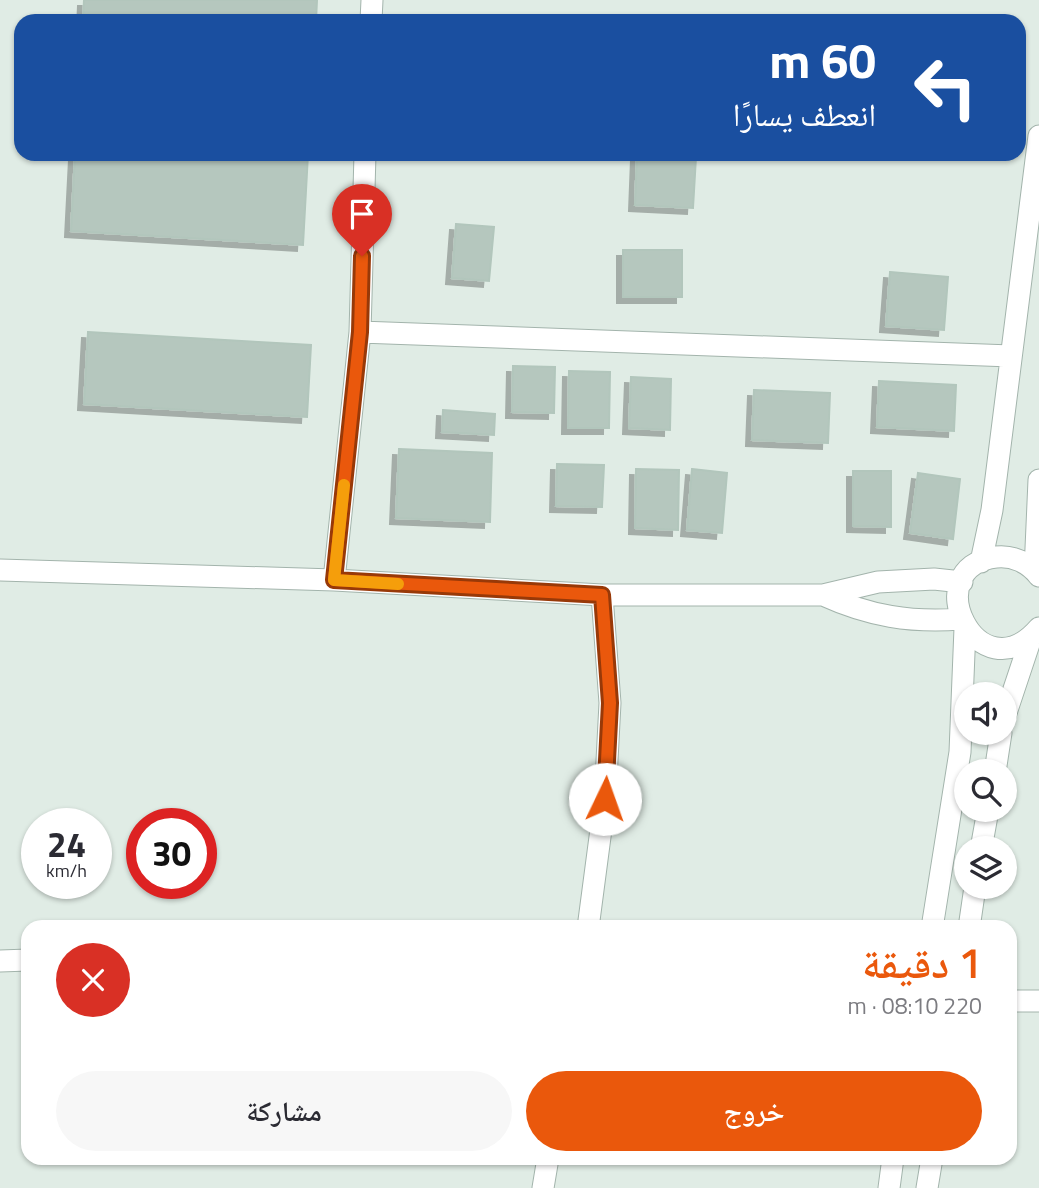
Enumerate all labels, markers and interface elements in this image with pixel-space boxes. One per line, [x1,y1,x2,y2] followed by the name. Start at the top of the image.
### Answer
[769,22,876,97] text: 60 m
[900,42,991,133] icon: left
[733,90,876,138] text: انعطف يسارًا
[332,184,392,256] pin
[343,195,381,233] icon: arrive
[954,682,1017,899] map controls
[954,682,1017,745] button: sound
[954,759,1017,822] button: search
[568,762,642,836] position arrow
[126,808,217,899] speed limit sign: 30
[47,817,86,871] text: 24
[954,836,1017,899] button: layers
[46,857,87,884] text: km/h
[862,930,982,994] text: 1 دقيقة
[56,943,130,1017] button: close
[847,988,982,1023] text: 220 m · 08:10
[56,1071,512,1151] button: مشاركة
[526,1071,982,1151] button: خروج

